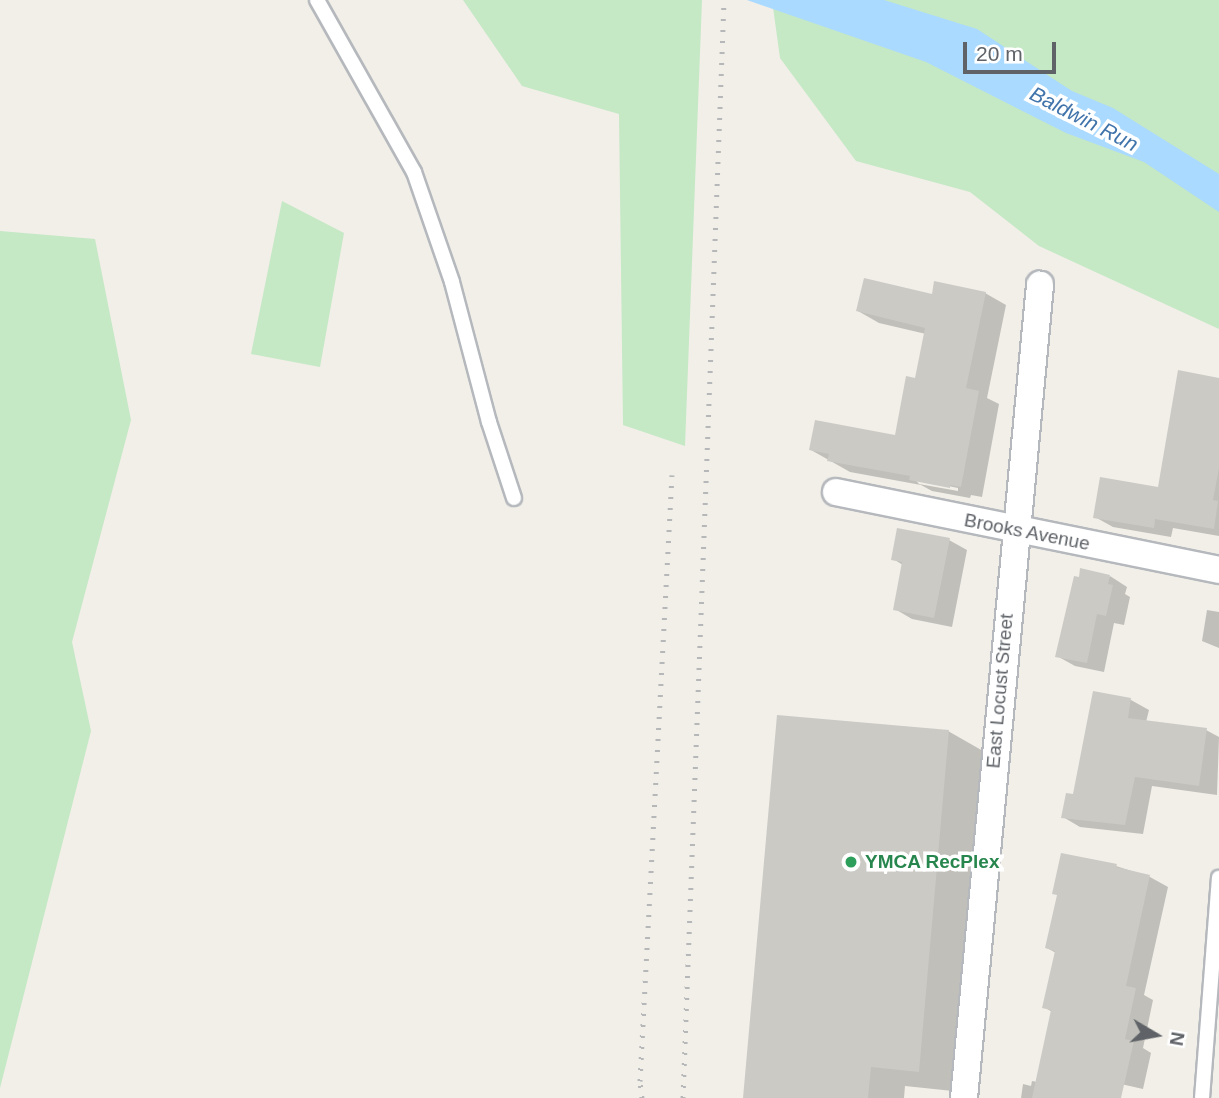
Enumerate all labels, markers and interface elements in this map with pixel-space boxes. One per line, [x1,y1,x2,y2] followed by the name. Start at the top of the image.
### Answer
[967,28,1060,72] scale bar
[976,42,1023,65] text: 20 m
[1026,81,1142,157] water label: Baldwin Run
[962,509,1092,555] street label: Brooks Avenue
[982,613,1018,769] street label: East Locust Street
[865,851,1000,873] place label: YMCA RecPlex
[843,854,859,870] marker: YMCA RecPlex
[1121,1000,1191,1070] north arrow
[1166,1030,1189,1047] text: N

